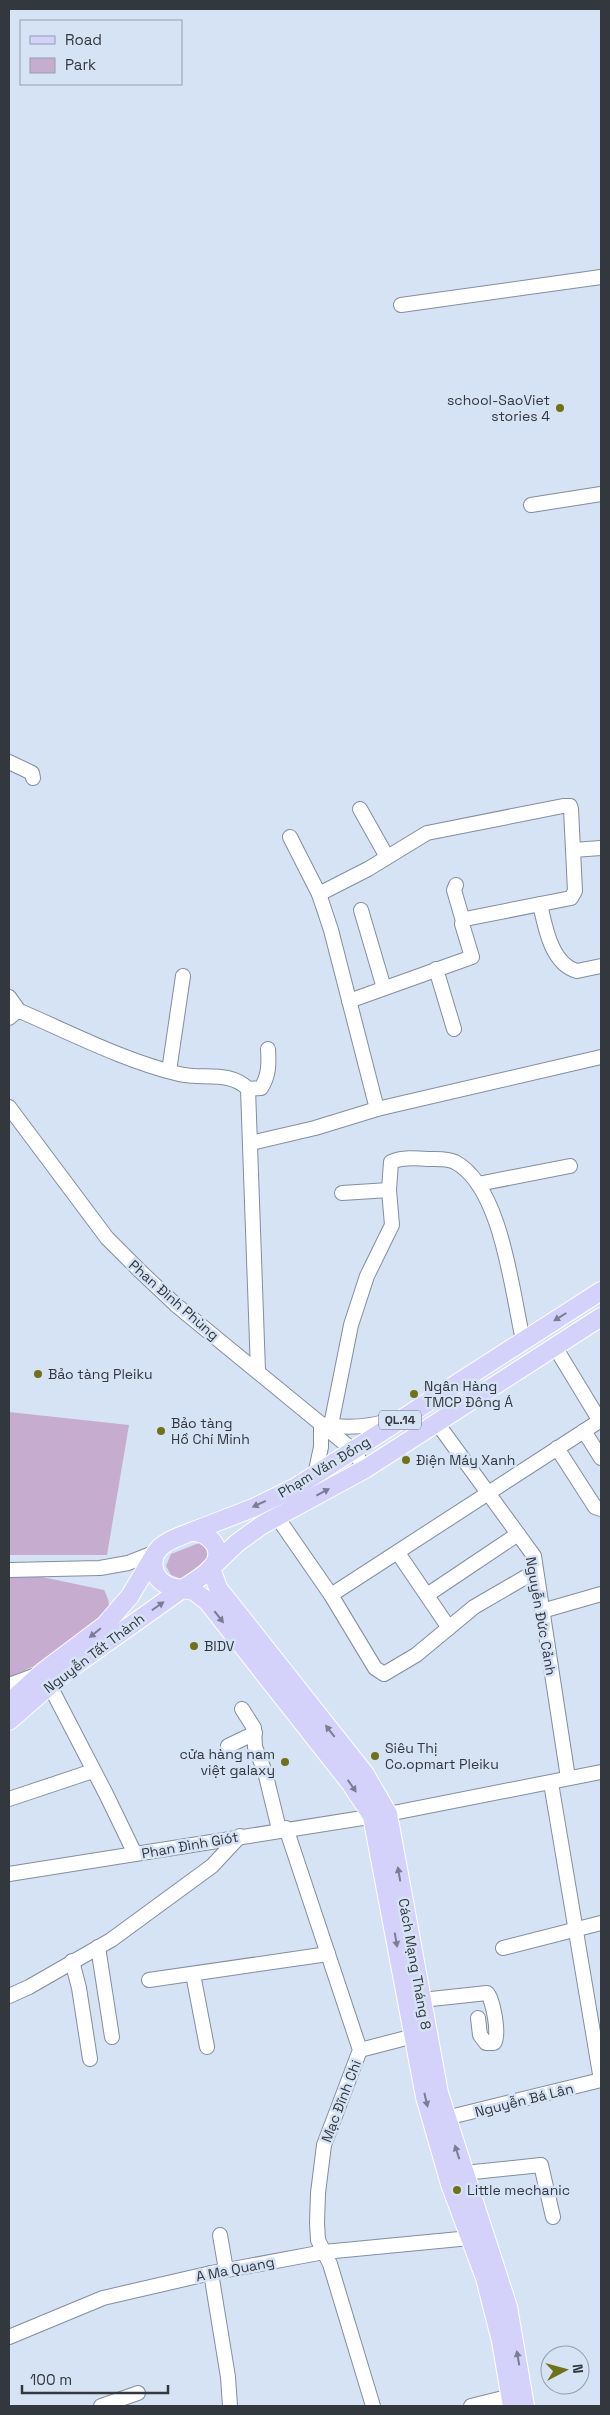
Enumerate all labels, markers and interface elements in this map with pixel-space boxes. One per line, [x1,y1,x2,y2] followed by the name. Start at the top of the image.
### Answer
[20,20,182,85] legend
[65,30,102,49] text: Road
[65,55,96,74] text: Park
[447,391,550,425] place label: school-SaoViet stories 4
[554,402,566,414] marker: school-SaoViet stories 4
[125,1256,223,1344] street label: Phan Đình Phùng
[553,1312,566,1321] one-way arrow
[48,1365,153,1383] place label: Bảo tàng Pleiku
[32,1368,44,1380] marker: Bảo tàng Pleiku
[424,1377,513,1411] place label: Ngân Hàng TMCP Đông Á
[408,1388,420,1400] marker: Ngân Hàng TMCP Đông Á
[379,1410,421,1430] road number: QL.14
[171,1414,250,1448] place label: Bảo tàng Hồ Chí Minh
[155,1425,167,1437] marker: Bảo tàng Hồ Chí Minh
[275,1432,373,1502] street label: Phạm Văn Đồng
[416,1451,515,1469] place label: Điện Máy Xanh
[400,1454,412,1466] marker: Điện Máy Xanh
[315,1488,330,1496] one-way arrow
[252,1501,266,1509] one-way arrow
[522,1555,560,1677] street label: Nguyễn Đức Cảnh
[151,1601,165,1611] one-way arrow
[40,1609,148,1697] street label: Nguyễn Tất Thành
[214,1610,225,1623] one-way arrow
[89,1627,102,1638] one-way arrow
[204,1637,235,1655] place label: BIDV
[188,1640,200,1652] marker: BIDV
[325,1724,336,1737] one-way arrow
[385,1739,499,1773] place label: Siêu Thị Co.opmart Pleiku
[180,1745,275,1779] place label: cửa hàng nam việt galaxy
[369,1750,381,1762] marker: Siêu Thị Co.opmart Pleiku
[279,1756,291,1768] marker: cửa hàng nam việt galaxy
[347,1779,357,1793] one-way arrow
[140,1828,240,1862] street label: Phan Đình Giót
[394,1865,402,1881] one-way arrow
[395,1897,435,2031] street label: Cách Mạng Tháng 8
[393,1932,401,1948] one-way arrow
[317,2057,365,2145] street label: Mạc Đĩnh Chi
[473,2079,575,2121] street label: Nguyễn Bá Lân
[422,2092,430,2107] one-way arrow
[452,2145,460,2160] one-way arrow
[467,2181,570,2199] place label: Little mechanic
[451,2184,463,2196] marker: Little mechanic
[194,2253,276,2285] street label: A Ma Quang
[540,2345,590,2395] north arrow
[513,2350,521,2366] one-way arrow
[22,2362,169,2394] scale bar
[568,2363,587,2374] text: N
[30,2370,72,2389] text: 100 m

